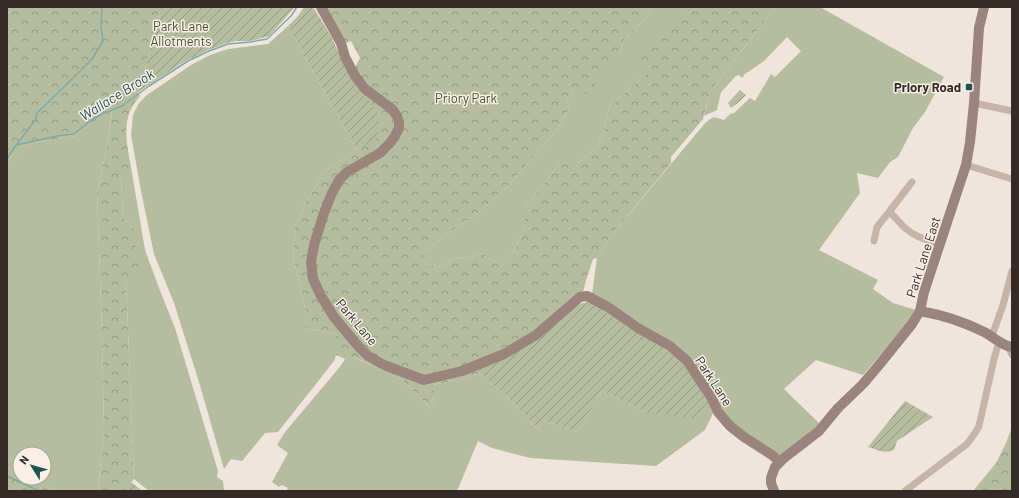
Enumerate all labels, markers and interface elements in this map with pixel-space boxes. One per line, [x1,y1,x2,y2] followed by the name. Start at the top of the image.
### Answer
[150,18,212,49] park label: Park Lane Allotments
[76,65,157,124] water label: Wallace Brook
[894,79,961,95] place label: Priory Road
[964,82,974,92] marker: Priory Road
[435,90,498,106] park label: Priory Park
[902,215,944,299] street label: Park Lane East
[333,295,381,349] street label: Park Lane
[692,353,736,409] street label: Park Lane
[12,446,52,486] north arrow
[16,453,31,467] text: N

